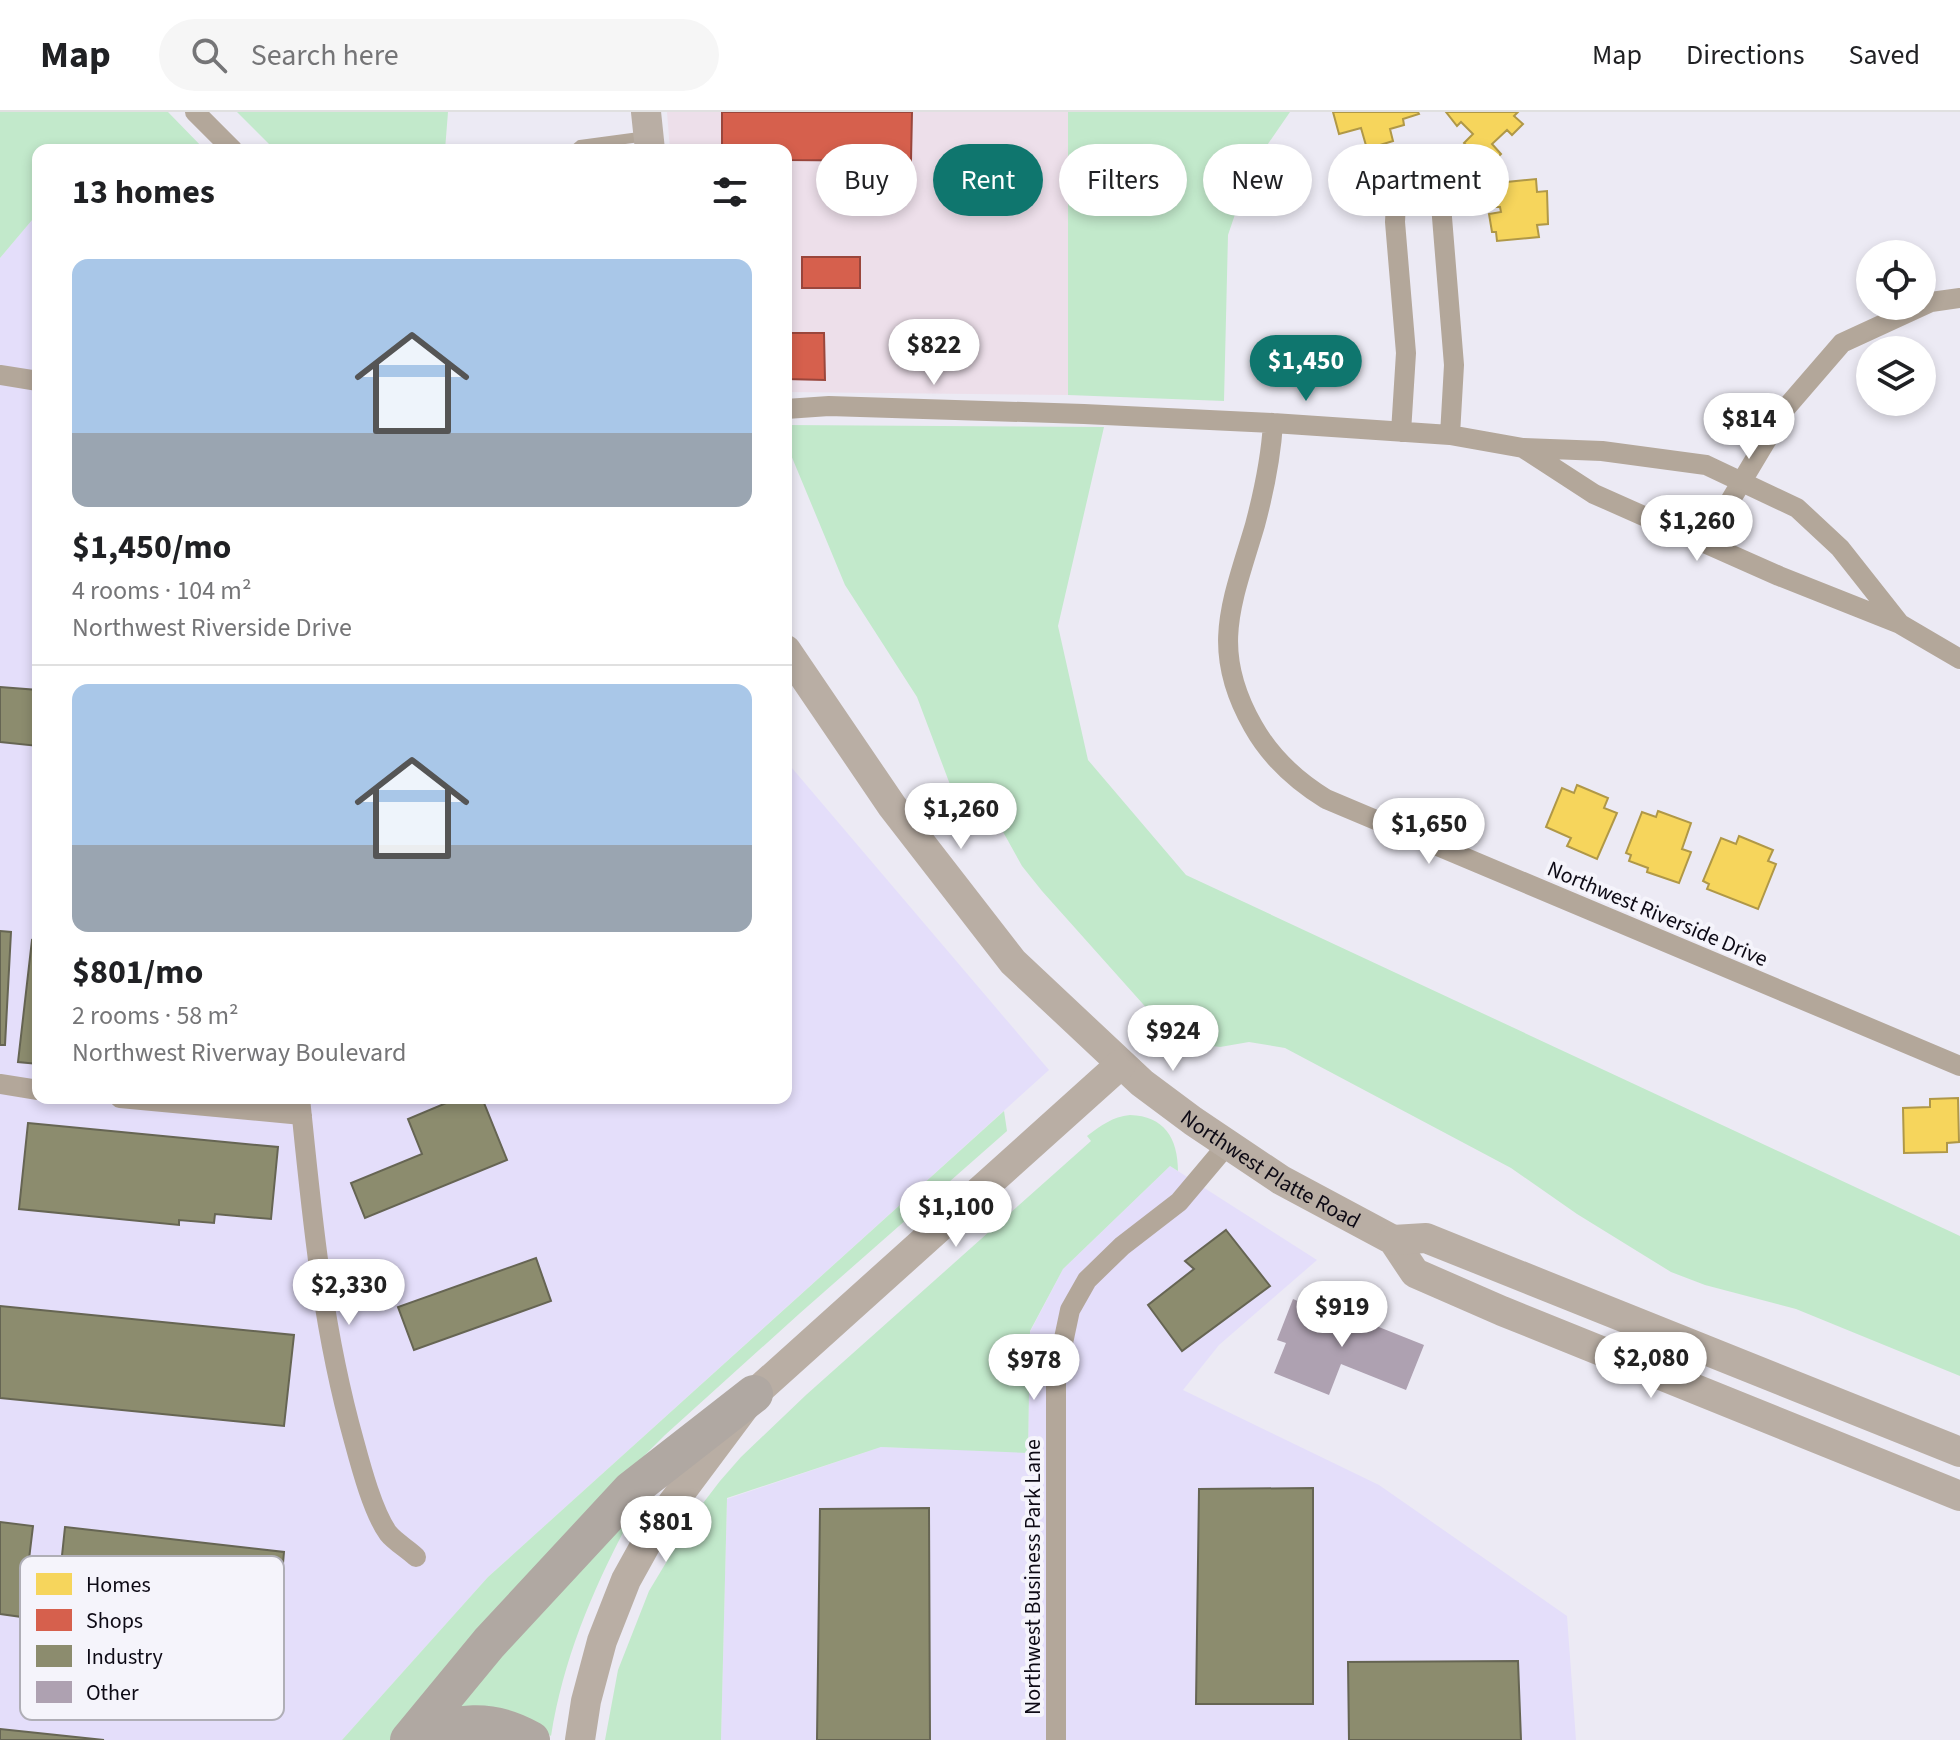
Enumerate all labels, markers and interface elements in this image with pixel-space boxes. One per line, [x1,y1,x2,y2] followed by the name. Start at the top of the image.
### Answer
[159,19,719,91] search box
[40,28,111,82] text: Map
[187,33,231,77] icon: search
[251,34,399,77] text: Search here
[1592,35,1642,75] text: Map
[1686,35,1805,75] text: Directions
[1849,35,1920,75] text: Saved
[816,144,917,216] chip: Buy
[933,144,1043,216] chip: Rent
[1059,144,1187,216] chip: Filters
[1203,144,1312,216] chip: New
[1328,144,1509,216] chip: Apartment
[72,168,215,217] text: 13 homes
[708,170,752,214] icon: filters
[1856,240,1936,416] map controls
[1856,240,1936,320] button: locate
[340,311,484,455] icon: home
[887,319,981,387] pin: $822
[907,326,961,363] text: $822
[1241,335,1371,403] pin: $1,450
[1856,336,1936,416] button: layers
[1268,342,1344,379] text: $1,450
[1702,393,1796,461] pin: $814
[1722,400,1776,437] text: $814
[1632,495,1762,563] pin: $1,260
[1659,502,1735,539] text: $1,260
[72,523,232,572] text: $1,450/mo
[72,572,251,609] text: 4 rooms · 104 m²
[72,609,352,646] text: Northwest Riverside Drive
[340,736,484,880] icon: home
[896,783,1026,851] pin: $1,260
[923,790,999,827] text: $1,260
[1364,798,1494,866] pin: $1,650
[1391,805,1467,842] text: $1,650
[1542,853,1773,975] street label: Northwest Riverside Drive
[72,948,203,997] text: $801/mo
[72,997,239,1034] text: 2 rooms · 58 m²
[1126,1005,1220,1073] pin: $924
[1146,1012,1200,1049] text: $924
[72,1034,406,1071] text: Northwest Riverway Boulevard
[1174,1102,1366,1237] street label: Northwest Platte Road
[891,1181,1021,1249] pin: $1,100
[918,1188,994,1225] text: $1,100
[284,1259,414,1327] pin: $2,330
[311,1266,387,1303] text: $2,330
[1295,1281,1389,1349] pin: $919
[1315,1288,1369,1325] text: $919
[1586,1332,1716,1400] pin: $2,080
[987,1334,1081,1402] pin: $978
[1613,1339,1689,1376] text: $2,080
[1007,1341,1061,1378] text: $978
[1017,1439,1049,1715] street label: Northwest Business Park Lane
[619,1496,713,1564] pin: $801
[639,1503,693,1540] text: $801
[20,1556,284,1720] legend
[86,1569,151,1601] text: Homes
[86,1605,143,1637] text: Shops
[86,1641,163,1673] text: Industry
[86,1677,139,1709] text: Other

